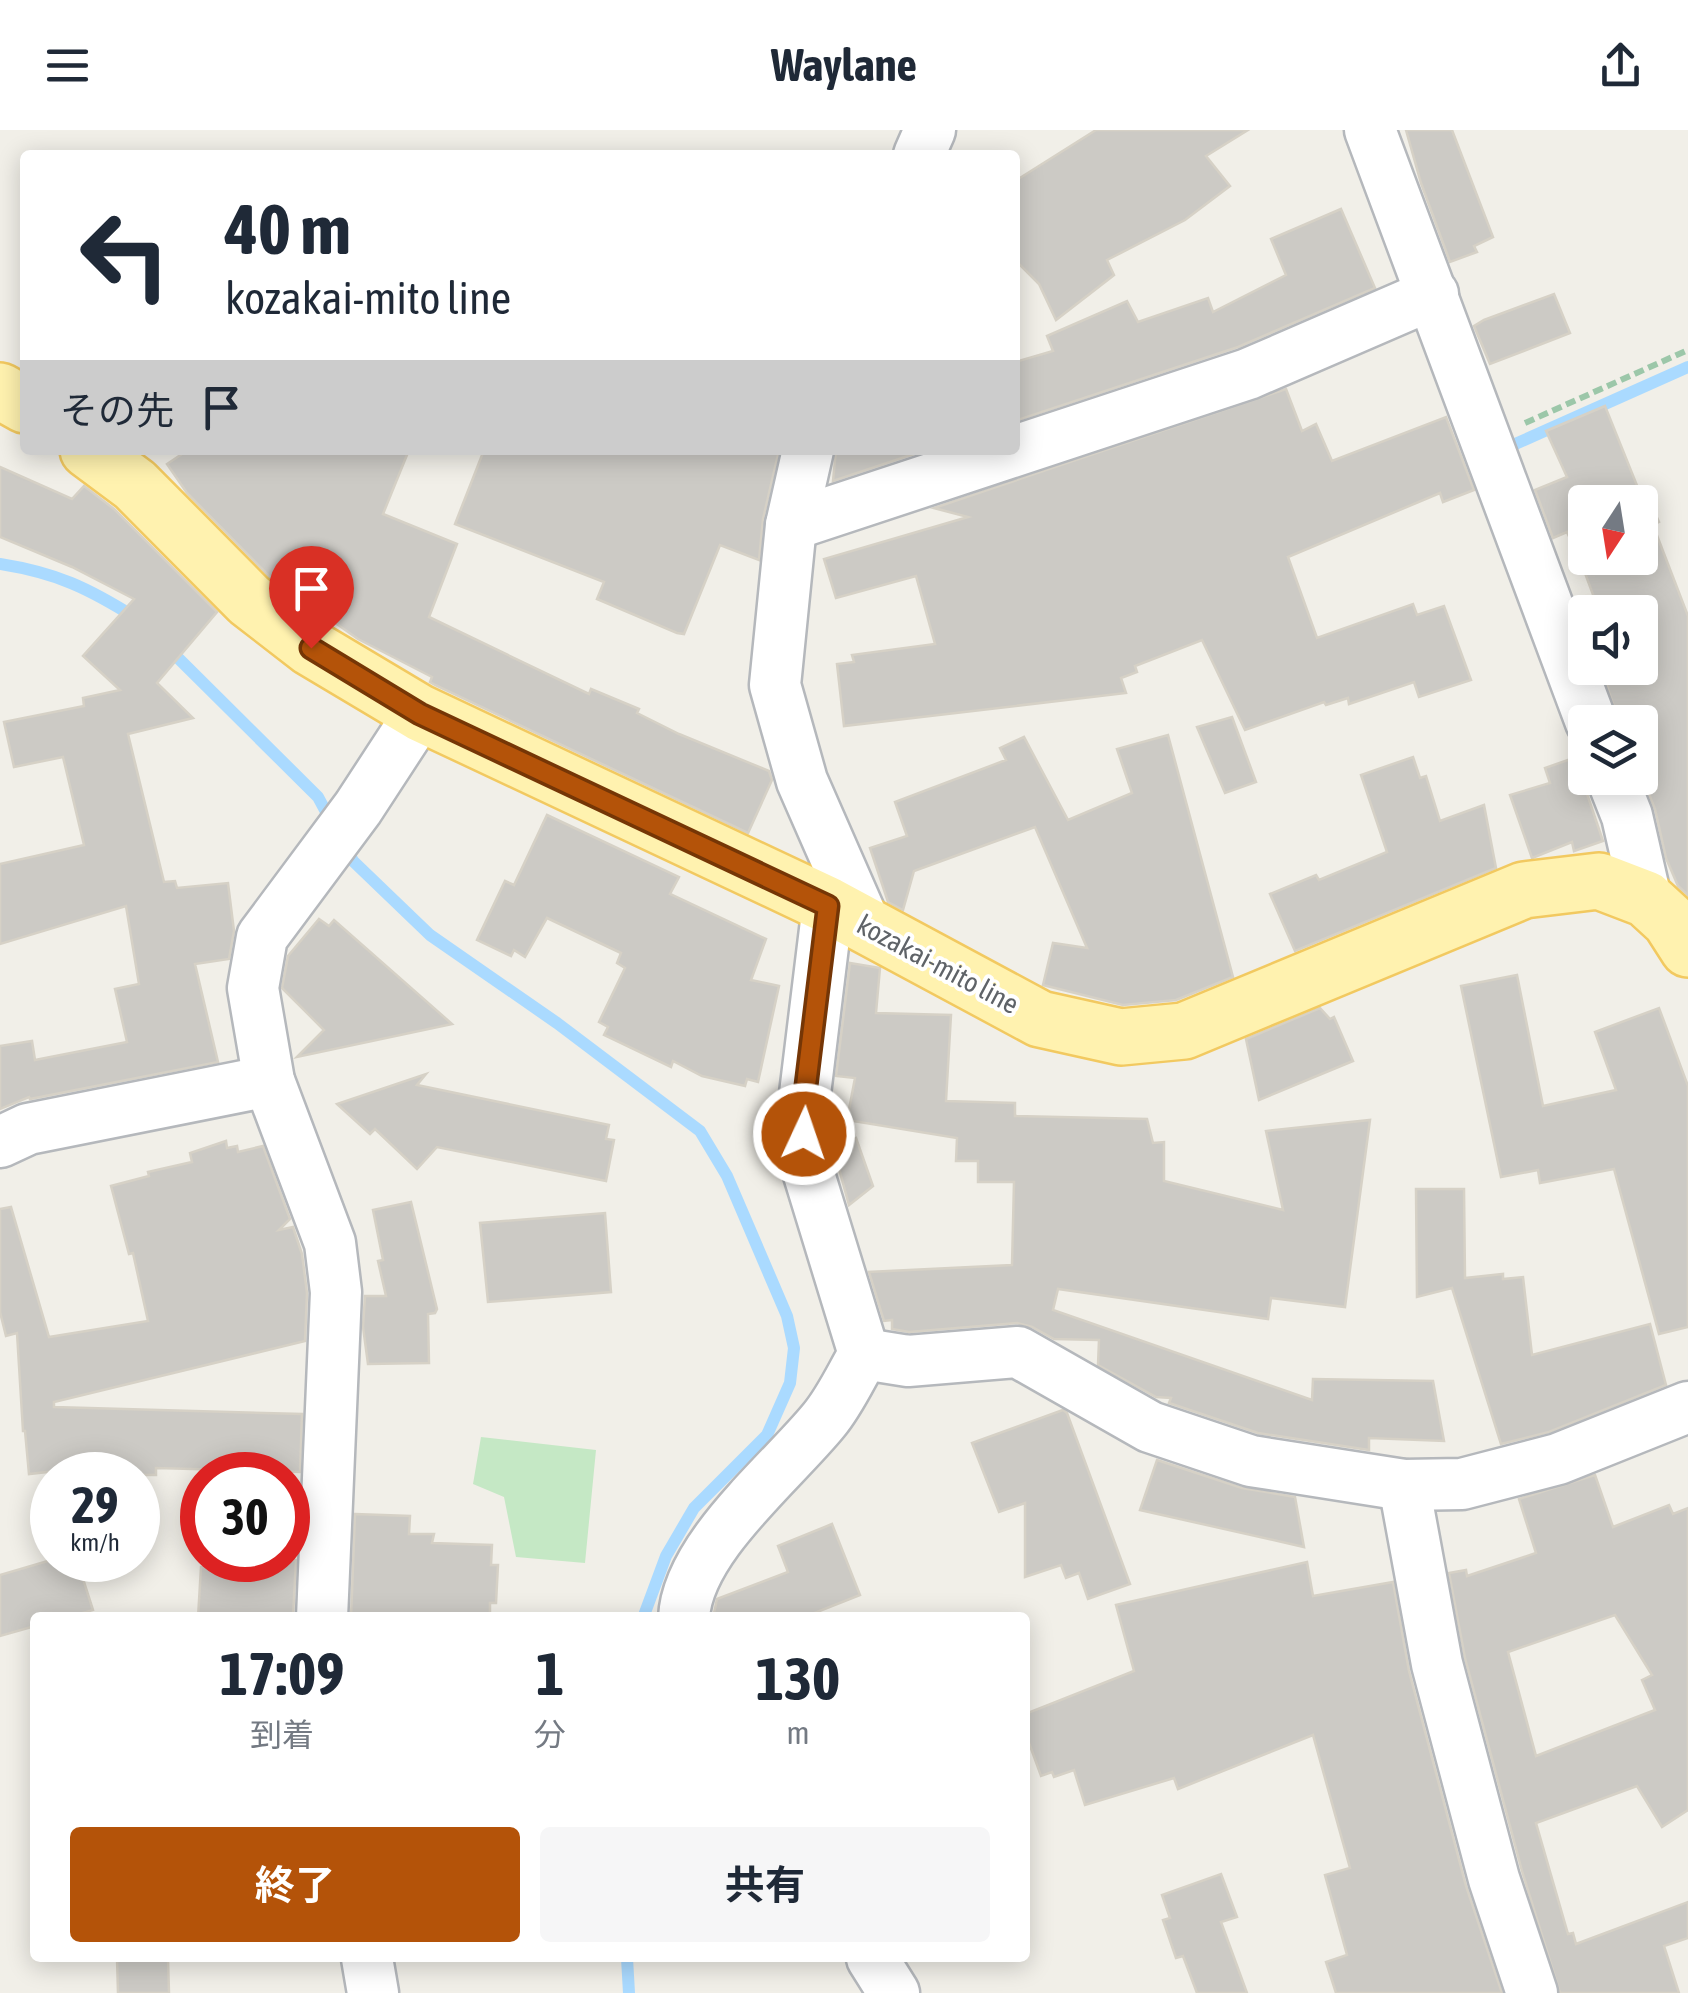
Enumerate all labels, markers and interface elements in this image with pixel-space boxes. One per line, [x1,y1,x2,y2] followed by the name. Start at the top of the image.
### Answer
[40,38,95,93] icon: menu
[1593,38,1648,93] icon: share
[771,39,917,91] text: Waylane
[225,189,351,269] text: 40 m
[60,190,190,320] icon: left
[225,272,511,324] text: kozakai-mito line
[194,380,249,435] icon: arrive
[60,389,174,432] text: その先
[1568,485,1658,575] north arrow
[1568,485,1658,795] map controls
[269,546,354,649] pin
[284,561,339,616] icon: arrive
[1568,595,1658,685] button: sound
[1568,705,1658,795] button: layers
[852,908,1024,1020] street label: kozakai-mito line
[752,1082,856,1186] position arrow
[180,1452,310,1582] speed limit sign: 30
[71,1476,118,1534] text: 29
[70,1528,120,1556] text: km/h
[220,1639,344,1708] text: 17:09
[536,1639,564,1708] text: 1
[756,1644,840,1713] text: 130
[787,1714,810,1751] text: m
[250,1716,314,1753] text: 到着
[534,1716,566,1753] text: 分
[70,1827,520,1942] button: 終了
[540,1827,990,1942] button: 共有

